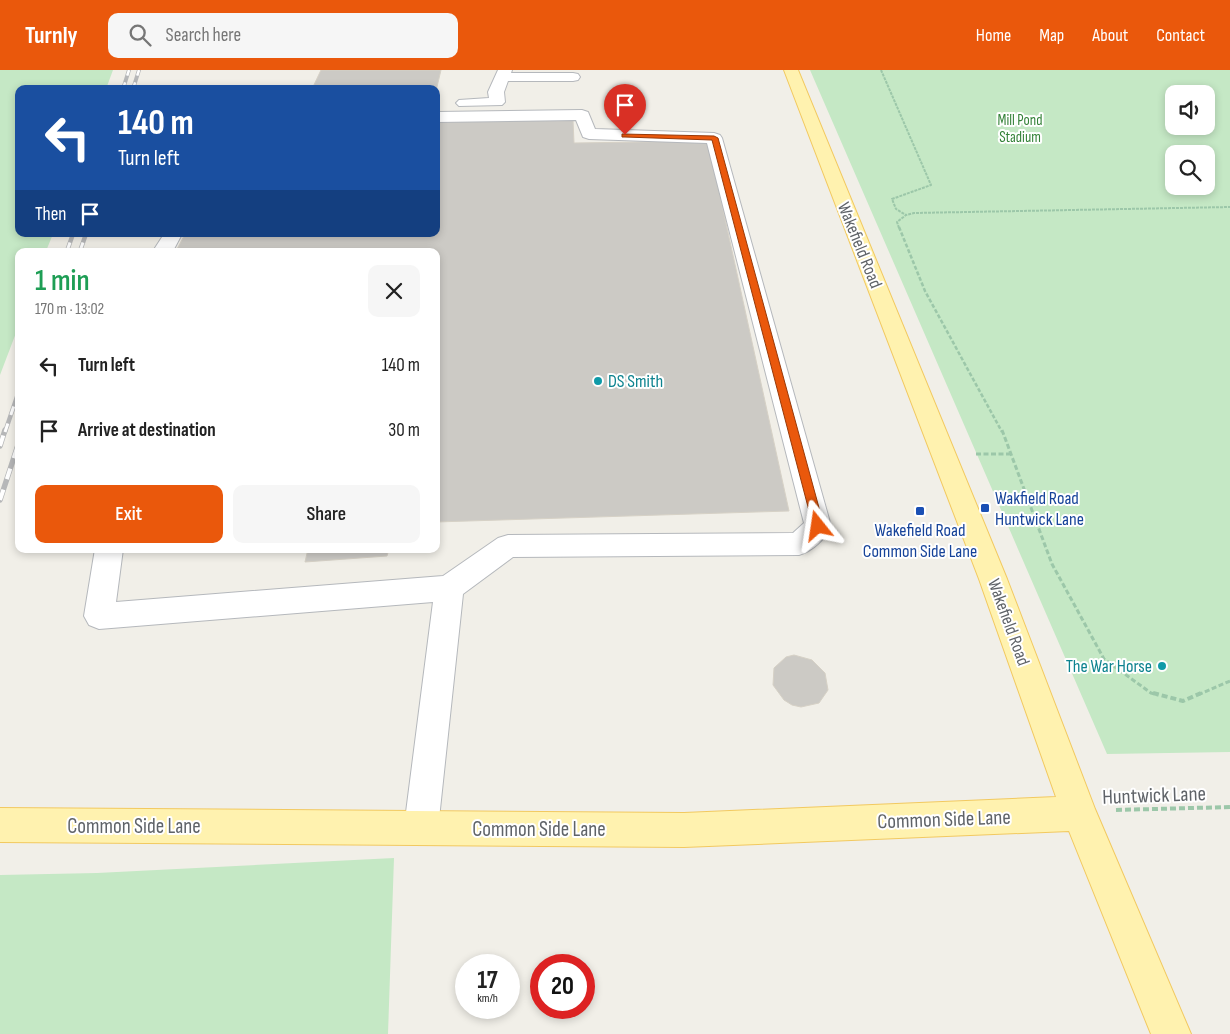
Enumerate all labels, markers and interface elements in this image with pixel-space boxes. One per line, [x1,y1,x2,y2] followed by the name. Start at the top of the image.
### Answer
[108,13,458,58] search box
[25,21,78,50] text: Turnly
[126,21,154,49] icon: search
[166,24,241,47] text: Search here
[976,25,1011,46] text: Home
[1039,25,1064,46] text: Map
[1092,25,1128,46] text: About
[1156,25,1205,46] text: Contact
[604,84,646,135] pin
[1165,85,1215,195] map controls
[1165,85,1215,135] button: sound
[611,91,639,119] icon: arrive
[118,102,194,145] text: 140 m
[35,105,100,170] icon: left
[998,111,1042,147] park label: Mill Pond Stadium
[118,145,180,172] text: Turn left
[1165,145,1215,195] button: search
[833,199,886,291] street label: Wakefield Road
[76,200,104,228] icon: arrive
[35,203,66,226] text: Then
[35,263,90,299] text: 1 min
[368,265,420,317] button: close
[35,300,104,319] text: 170 m · 13:02
[35,352,63,380] icon: left
[78,354,135,377] text: Turn left
[382,354,420,377] text: 140 m
[608,371,663,392] place label: DS Smith
[592,375,604,387] marker: DS Smith
[35,417,63,445] icon: arrive
[78,419,216,442] text: Arrive at destination
[388,419,420,442] text: 30 m
[35,485,223,543] button: Exit
[233,485,420,543] button: Share
[995,488,1084,530] place label: Wakfield Road Huntwick Lane
[791,499,843,551] position arrow
[979,502,991,514] marker: Wakfield Road Huntwick Lane
[914,505,926,517] marker: Wakefield Road Common Side Lane
[863,520,977,562] place label: Wakefield Road Common Side Lane
[983,576,1034,668] street label: Wakefield Road
[1066,656,1152,677] place label: The War Horse
[1156,660,1168,672] marker: The War Horse
[1102,781,1206,810] street label: Huntwick Lane
[877,805,1011,834] street label: Common Side Lane
[67,814,201,839] street label: Common Side Lane
[472,817,606,842] street label: Common Side Lane
[530,954,595,1019] speed limit sign: 20
[477,965,498,996] text: 17
[477,991,498,1006] text: km/h

